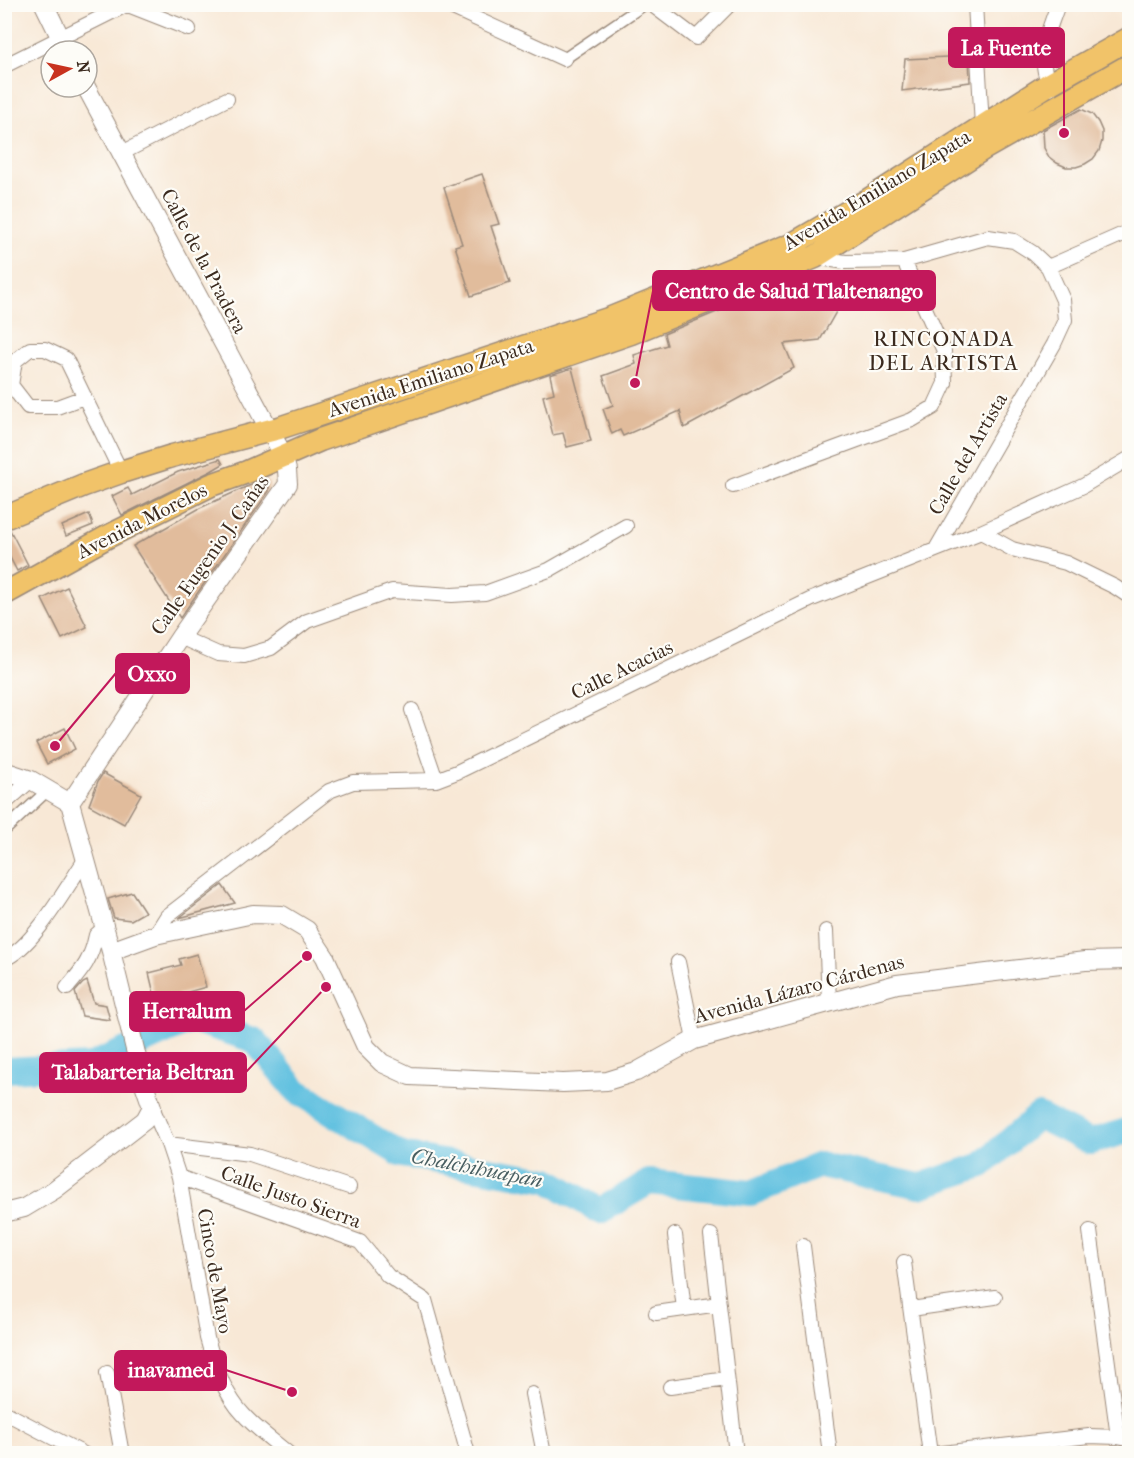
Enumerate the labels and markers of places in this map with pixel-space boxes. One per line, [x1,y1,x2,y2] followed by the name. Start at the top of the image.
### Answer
[949,28,1064,67] callout: La Fuente
[653,271,935,310] callout: Centro de Salud Tlaltenango
[116,654,189,693] callout: Oxxo
[130,992,244,1031] callout: Herralum
[40,1053,246,1092] callout: Talabarteria Beltran
[115,1351,226,1390] callout: inavamed

